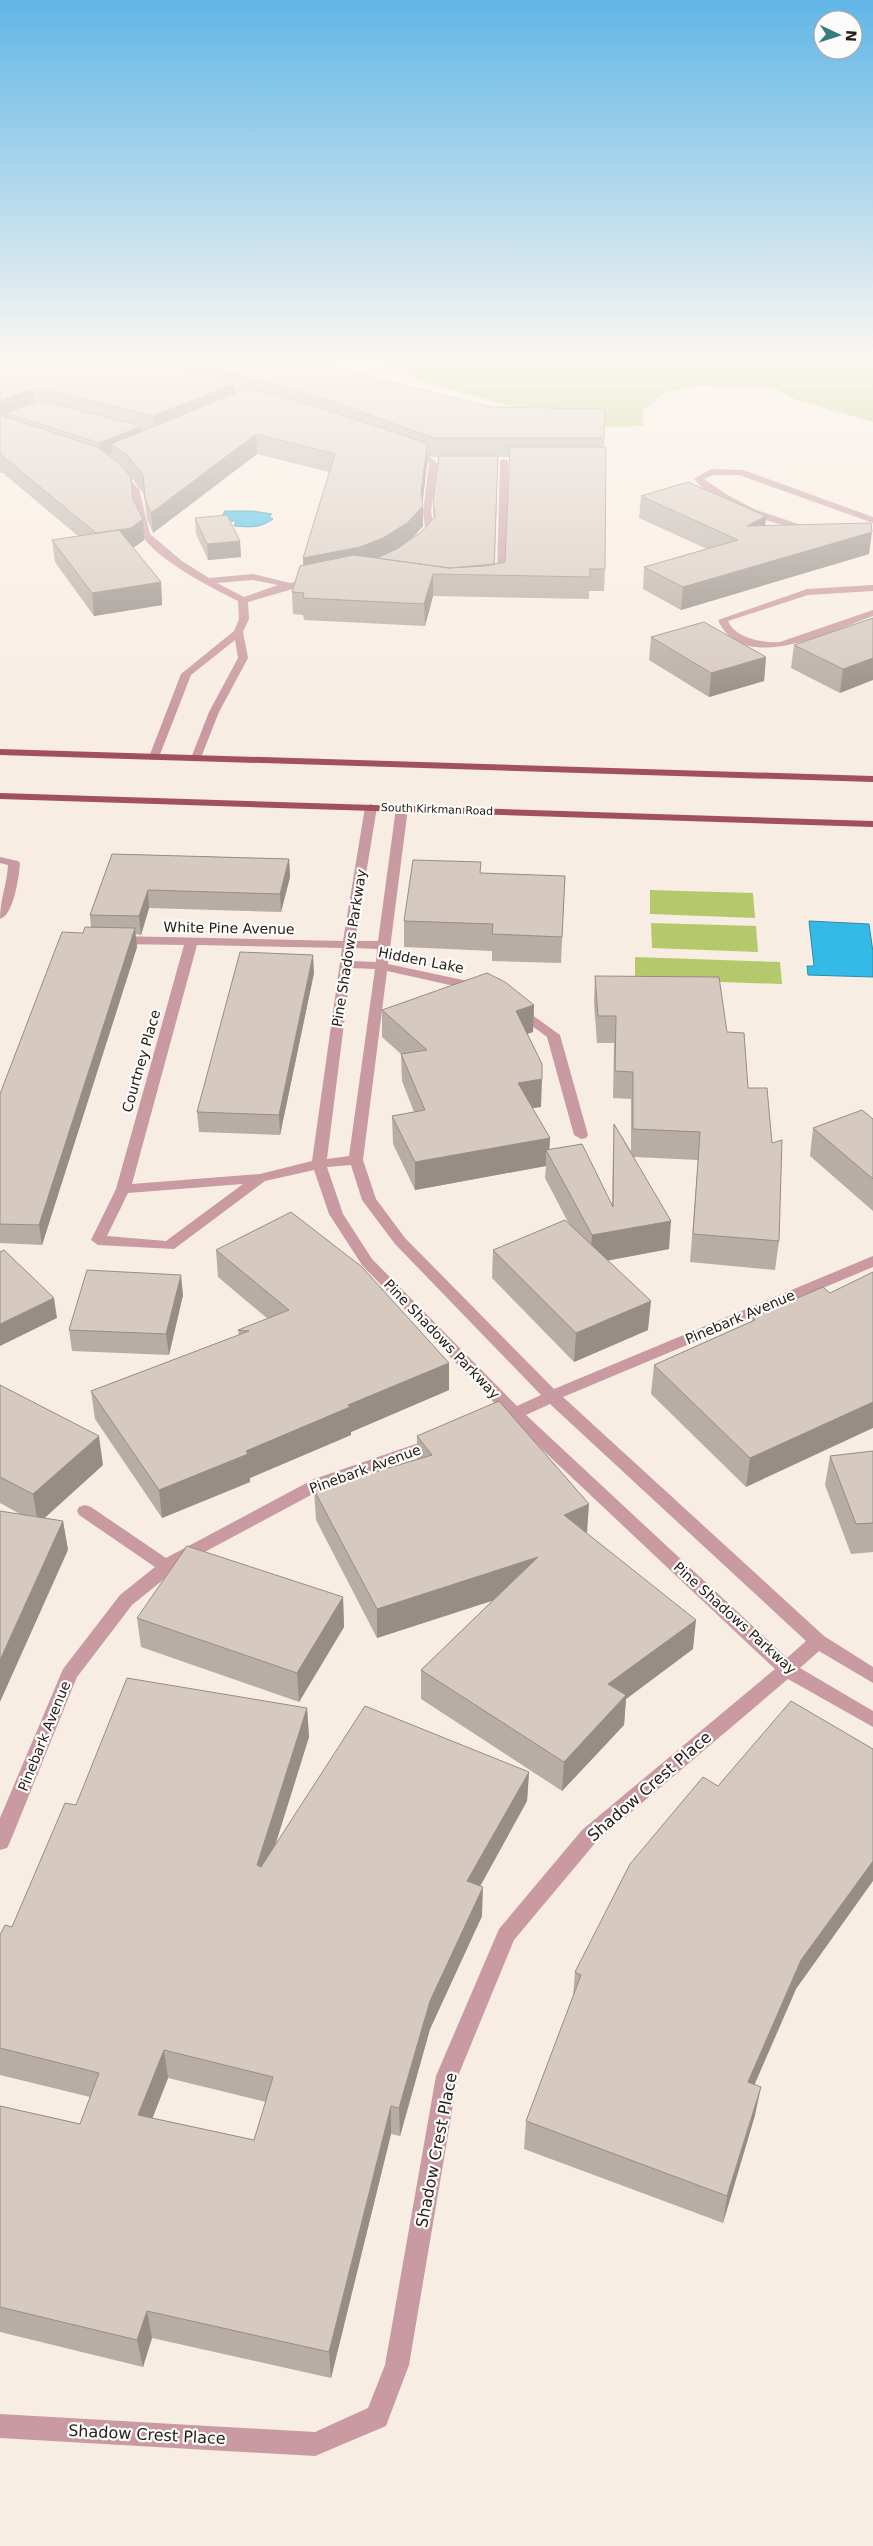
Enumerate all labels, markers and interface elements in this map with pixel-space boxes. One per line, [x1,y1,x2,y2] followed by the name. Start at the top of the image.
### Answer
[813,10,863,60] north arrow
[843,30,859,42] text: N
[381,801,493,818] street label: South Kirkman Road
[329,868,369,1028] street label: Pine Shadows Parkway
[163,919,295,937] street label: White Pine Avenue
[377,944,465,976] street label: Hidden Lake
[119,1008,163,1114] street label: Courtney Place
[381,1276,503,1402] street label: Pine Shadows Parkway
[683,1287,797,1347] street label: Pinebark Avenue
[307,1441,423,1497] street label: Pinebark Avenue
[670,1559,800,1677] street label: Pine Shadows Parkway
[15,1679,73,1793] street label: Pinebark Avenue
[584,1727,715,1845] street label: Shadow Crest Place
[412,2071,461,2229] street label: Shadow Crest Place
[68,2421,226,2448] street label: Shadow Crest Place

